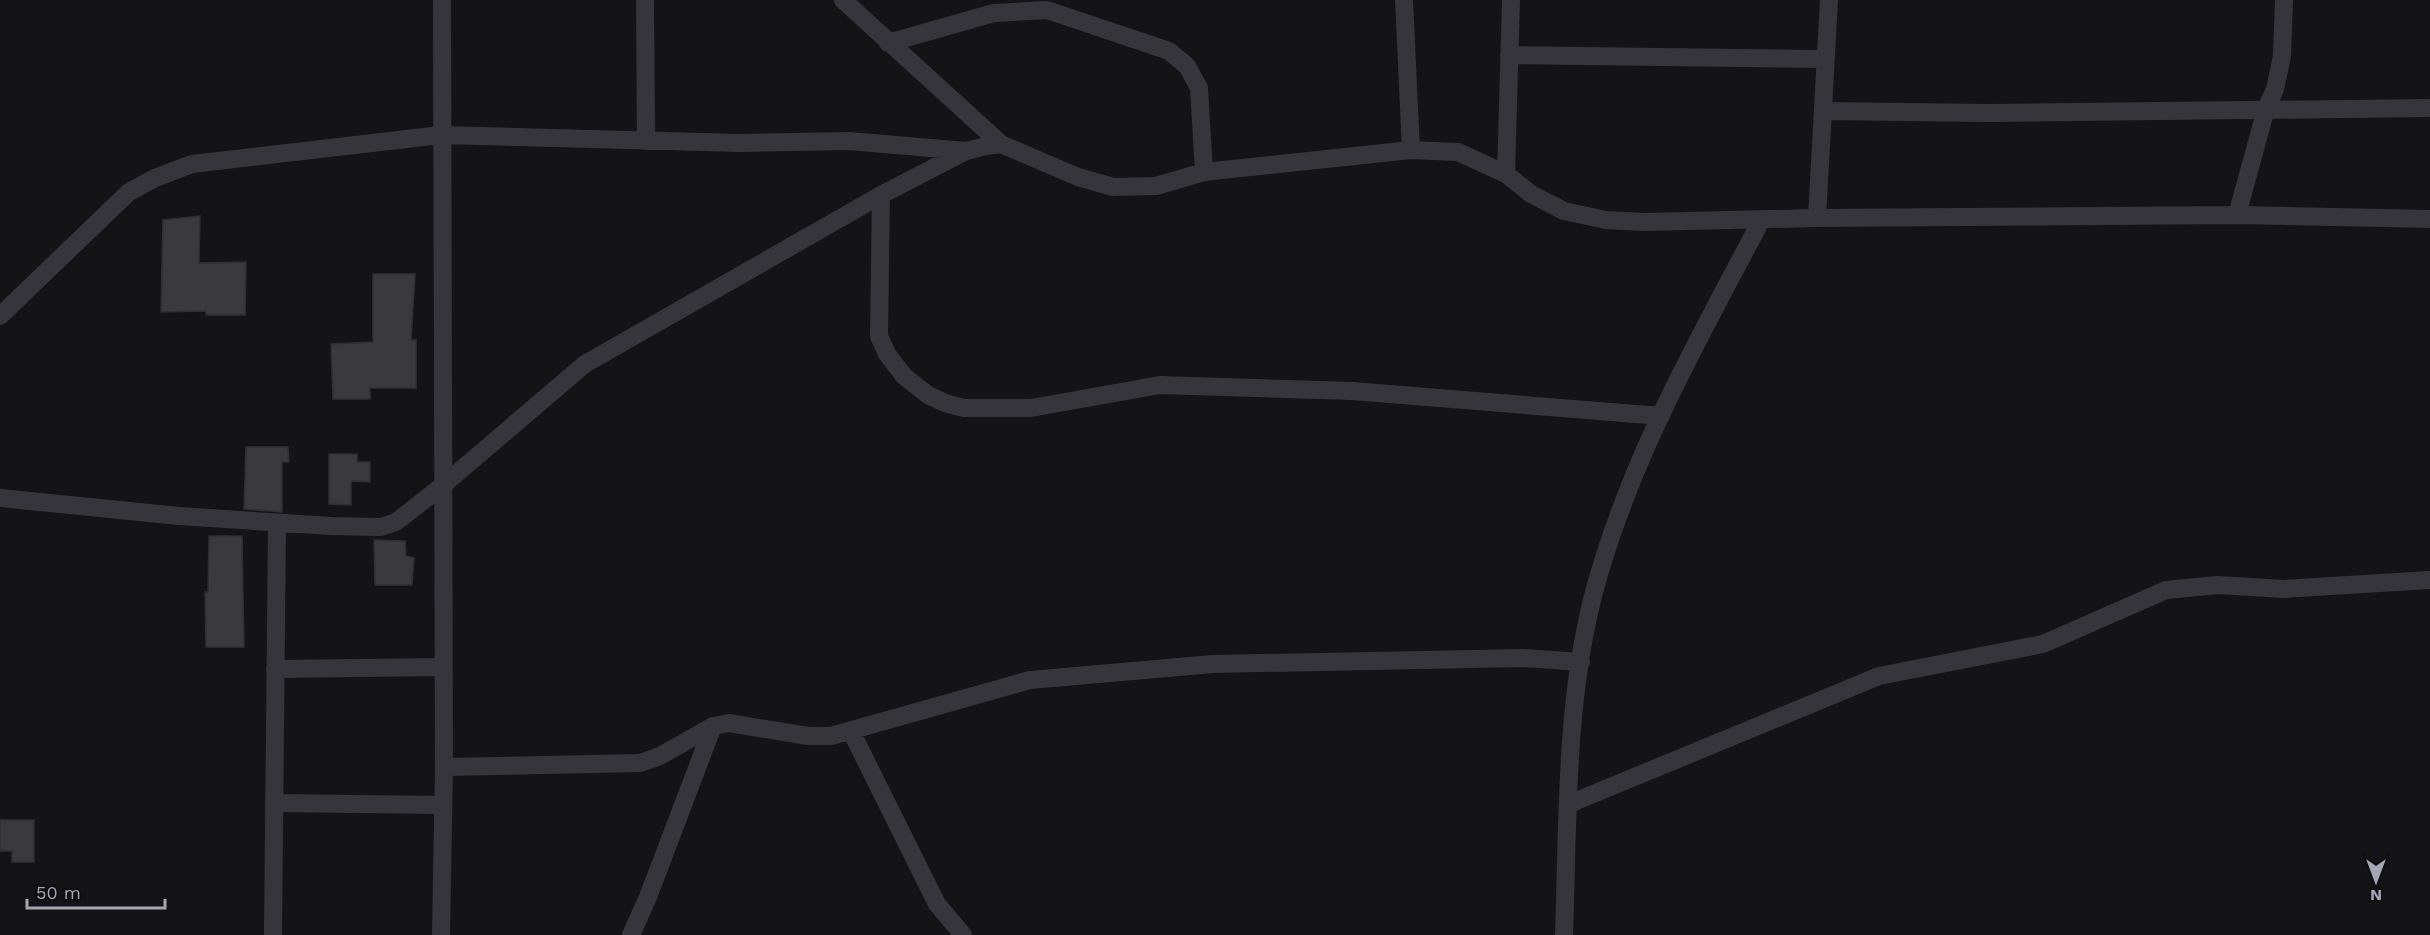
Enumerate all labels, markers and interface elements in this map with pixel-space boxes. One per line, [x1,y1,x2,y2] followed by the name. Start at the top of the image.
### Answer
[2346,851,2406,911] north arrow
[27,872,165,910] scale bar
[36,882,81,903] text: 50 m
[2370,886,2382,905] text: N

